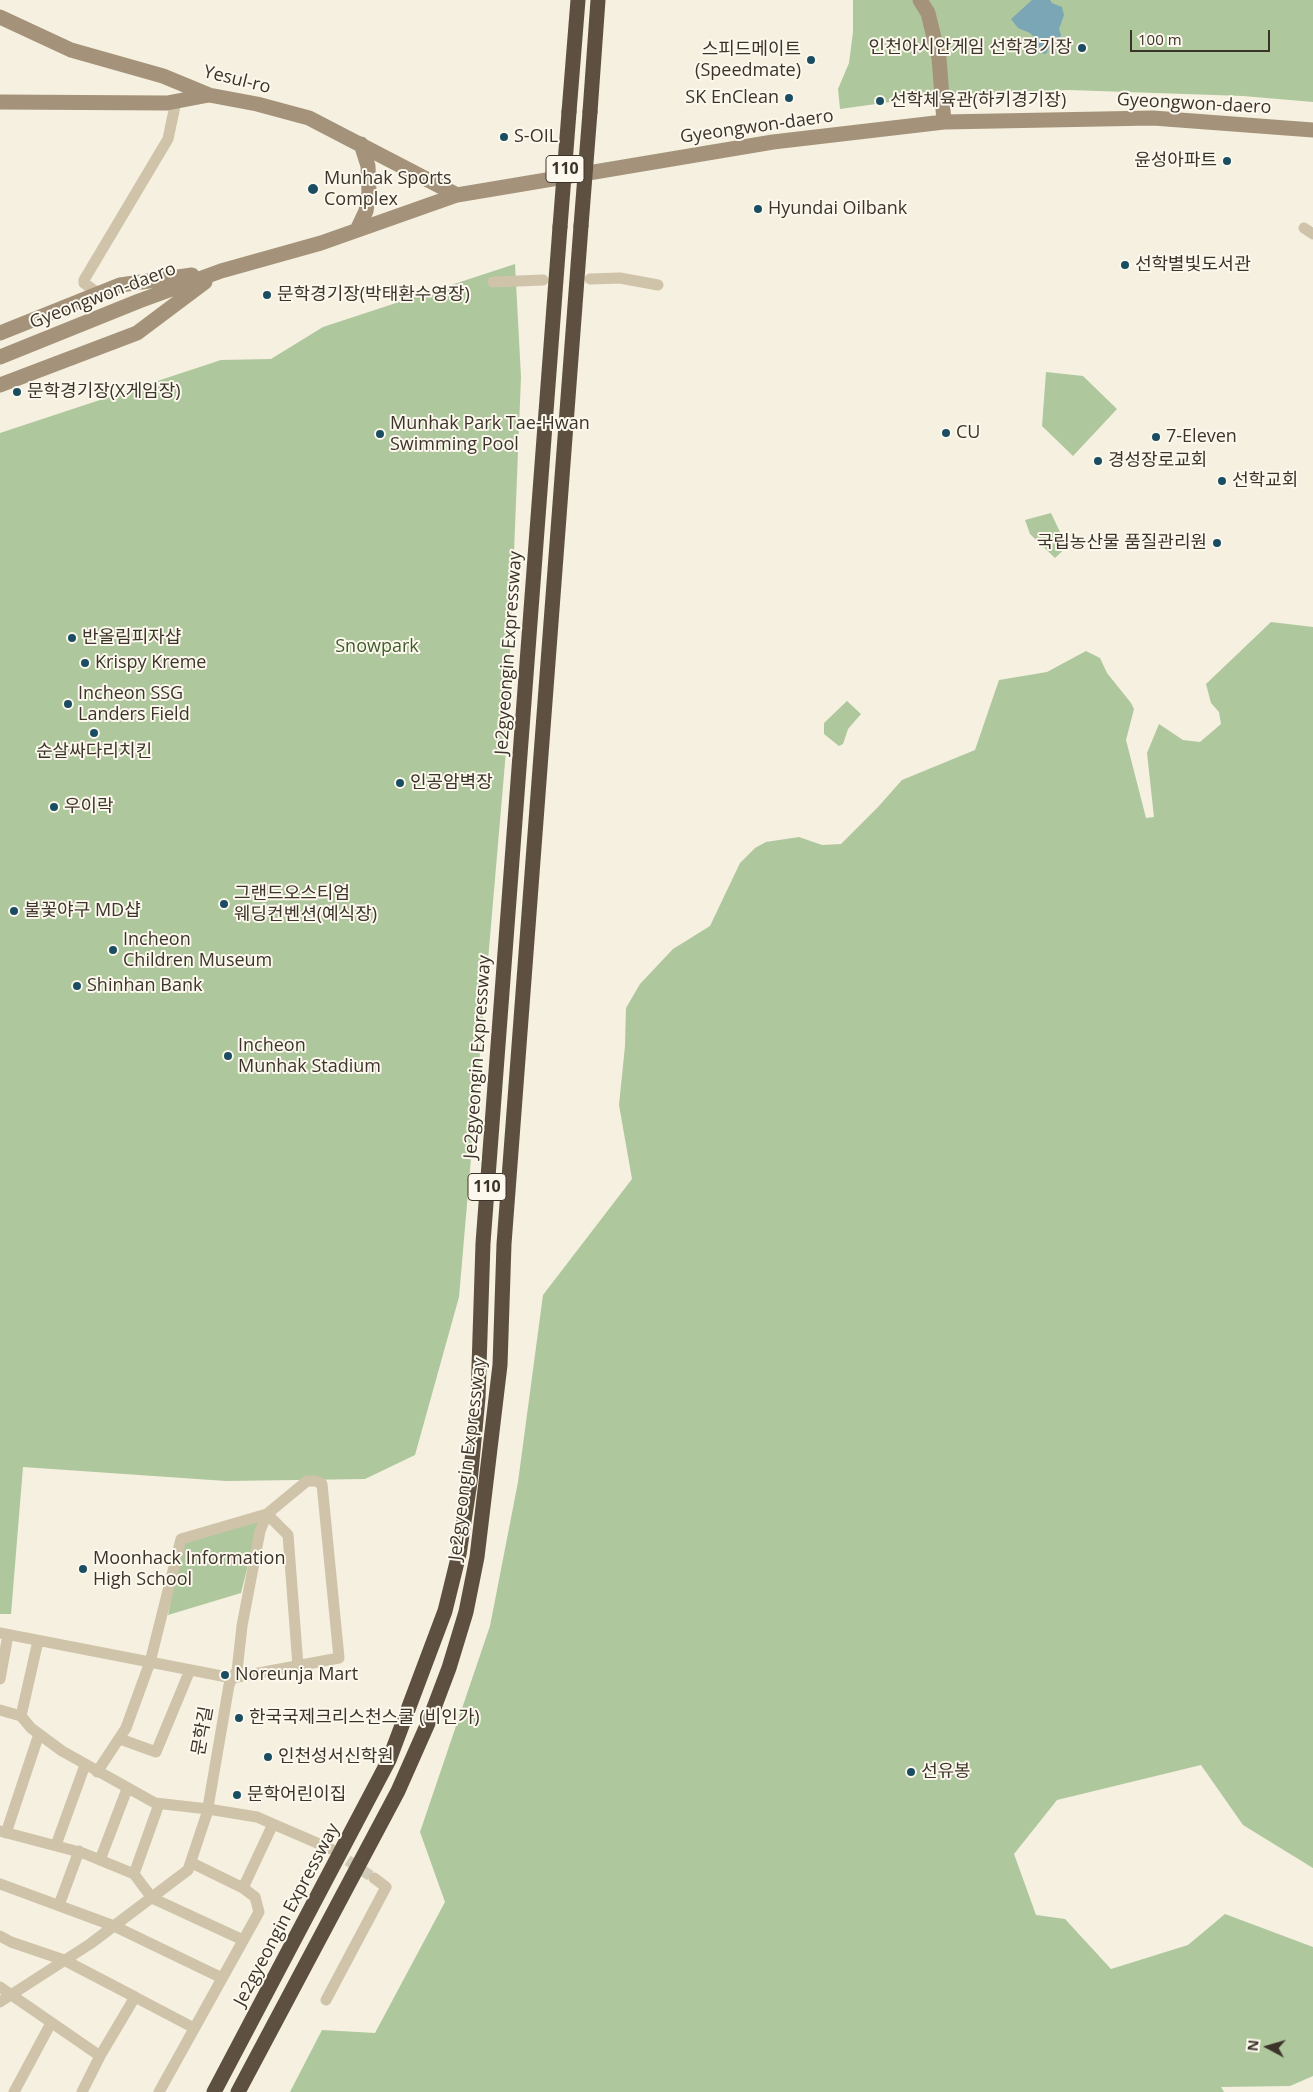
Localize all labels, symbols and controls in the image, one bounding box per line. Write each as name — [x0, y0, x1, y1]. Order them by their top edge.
scale bar — [1133, 20, 1273, 52]
text: 100 m — [1138, 29, 1182, 49]
place label: 인천아시안게임 선학경기장 — [869, 37, 1072, 59]
place label: 스피드메이트 (Speedmate) — [695, 39, 801, 82]
marker: 인천아시안게임 선학경기장 — [1076, 42, 1088, 54]
marker: 스피드메이트 (Speedmate) — [805, 54, 817, 66]
street label: Yesul-ro — [201, 61, 273, 99]
place label: SK EnClean — [685, 87, 779, 109]
street label: Gyeongwon-daero — [1116, 89, 1272, 119]
place label: 선학체육관(하키경기장) — [890, 90, 1066, 112]
marker: SK EnClean — [783, 92, 795, 104]
marker: 선학체육관(하키경기장) — [874, 95, 886, 107]
street label: Gyeongwon-daero — [679, 106, 835, 148]
place label: S-OIL — [514, 126, 558, 148]
marker: S-OIL — [498, 131, 510, 143]
place label: 윤성아파트 — [1134, 150, 1217, 172]
marker: 윤성아파트 — [1221, 155, 1233, 167]
road number: 110 — [546, 156, 584, 182]
place label: Munhak Sports Complex — [324, 168, 452, 210]
marker: Munhak Sports Complex — [306, 182, 320, 196]
place label: Hyundai Oilbank — [768, 198, 907, 220]
marker: Hyundai Oilbank — [752, 203, 764, 215]
place label: 선학별빛도서관 — [1135, 254, 1251, 276]
street label: Gyeongwon-daero — [27, 258, 179, 334]
marker: 선학별빛도서관 — [1119, 259, 1131, 271]
place label: 문학경기장(박태환수영장) — [277, 284, 470, 306]
marker: 문학경기장(박태환수영장) — [261, 289, 273, 301]
place label: 문학경기장(X게임장) — [27, 381, 180, 403]
marker: 문학경기장(X게임장) — [11, 386, 23, 398]
place label: Munhak Park Tae-Hwan Swimming Pool — [390, 413, 590, 456]
place label: CU — [956, 422, 980, 444]
place label: 7-Eleven — [1166, 426, 1237, 448]
marker: CU — [940, 427, 952, 439]
marker: Munhak Park Tae-Hwan Swimming Pool — [374, 428, 386, 440]
marker: 7-Eleven — [1150, 431, 1162, 443]
place label: 경성장로교회 — [1108, 450, 1207, 472]
marker: 경성장로교회 — [1092, 455, 1104, 467]
place label: 선학교회 — [1232, 470, 1298, 492]
marker: 선학교회 — [1216, 475, 1228, 487]
place label: 국립농산물 품질관리원 — [1037, 532, 1207, 554]
marker: 국립농산물 품질관리원 — [1211, 537, 1223, 549]
street label: Je2gyeongin Expressway — [491, 550, 527, 756]
place label: 반올림피자샵 — [82, 627, 181, 649]
marker: 반올림피자샵 — [66, 632, 78, 644]
park label: Snowpark — [335, 636, 419, 658]
place label: Krispy Kreme — [95, 652, 206, 674]
marker: Krispy Kreme — [79, 657, 91, 669]
place label: Incheon SSG Landers Field — [78, 683, 190, 726]
marker: Incheon SSG Landers Field — [62, 698, 74, 710]
marker: 순살싸다리치킨 — [88, 727, 100, 739]
place label: 순살싸다리치킨 — [36, 741, 152, 763]
place label: 인공암벽장 — [410, 772, 493, 794]
marker: 인공암벽장 — [394, 777, 406, 789]
place label: 우이락 — [64, 796, 114, 818]
marker: 우이락 — [48, 801, 60, 813]
place label: 그랜드오스티엄 웨딩컨벤션(예식장) — [234, 883, 377, 926]
marker: 그랜드오스티엄 웨딩컨벤션(예식장) — [218, 898, 230, 910]
place label: 불꽃야구 MD샵 — [24, 900, 141, 922]
marker: 불꽃야구 MD샵 — [8, 905, 20, 917]
place label: Incheon Children Museum — [123, 929, 272, 972]
marker: Incheon Children Museum — [107, 944, 119, 956]
street label: Je2gyeongin Expressway — [460, 954, 496, 1160]
place label: Shinhan Bank — [87, 975, 202, 997]
marker: Shinhan Bank — [71, 980, 83, 992]
place label: Incheon Munhak Stadium — [238, 1035, 381, 1078]
marker: Incheon Munhak Stadium — [222, 1050, 234, 1062]
road number: 110 — [468, 1174, 506, 1200]
street label: Je2gyeongin Expressway — [445, 1356, 491, 1562]
place label: Moonhack Information High School — [93, 1548, 285, 1590]
marker: Moonhack Information High School — [77, 1563, 89, 1575]
place label: Noreunja Mart — [235, 1664, 358, 1686]
marker: Noreunja Mart — [219, 1669, 231, 1681]
street label: 문학길 — [188, 1705, 218, 1757]
place label: 한국국제크리스천스쿨 (비인가) — [249, 1707, 480, 1729]
marker: 한국국제크리스천스쿨 (비인가) — [233, 1712, 245, 1724]
place label: 인천성서신학원 — [278, 1746, 394, 1768]
marker: 인천성서신학원 — [262, 1751, 274, 1763]
place label: 선유봉 — [921, 1761, 971, 1783]
marker: 선유봉 — [905, 1766, 917, 1778]
place label: 문학어린이집 — [247, 1784, 346, 1806]
marker: 문학어린이집 — [231, 1789, 243, 1801]
street label: Je2gyeongin Expressway — [230, 1820, 344, 2010]
north arrow — [1243, 2022, 1293, 2072]
text: N — [1243, 2039, 1263, 2052]

